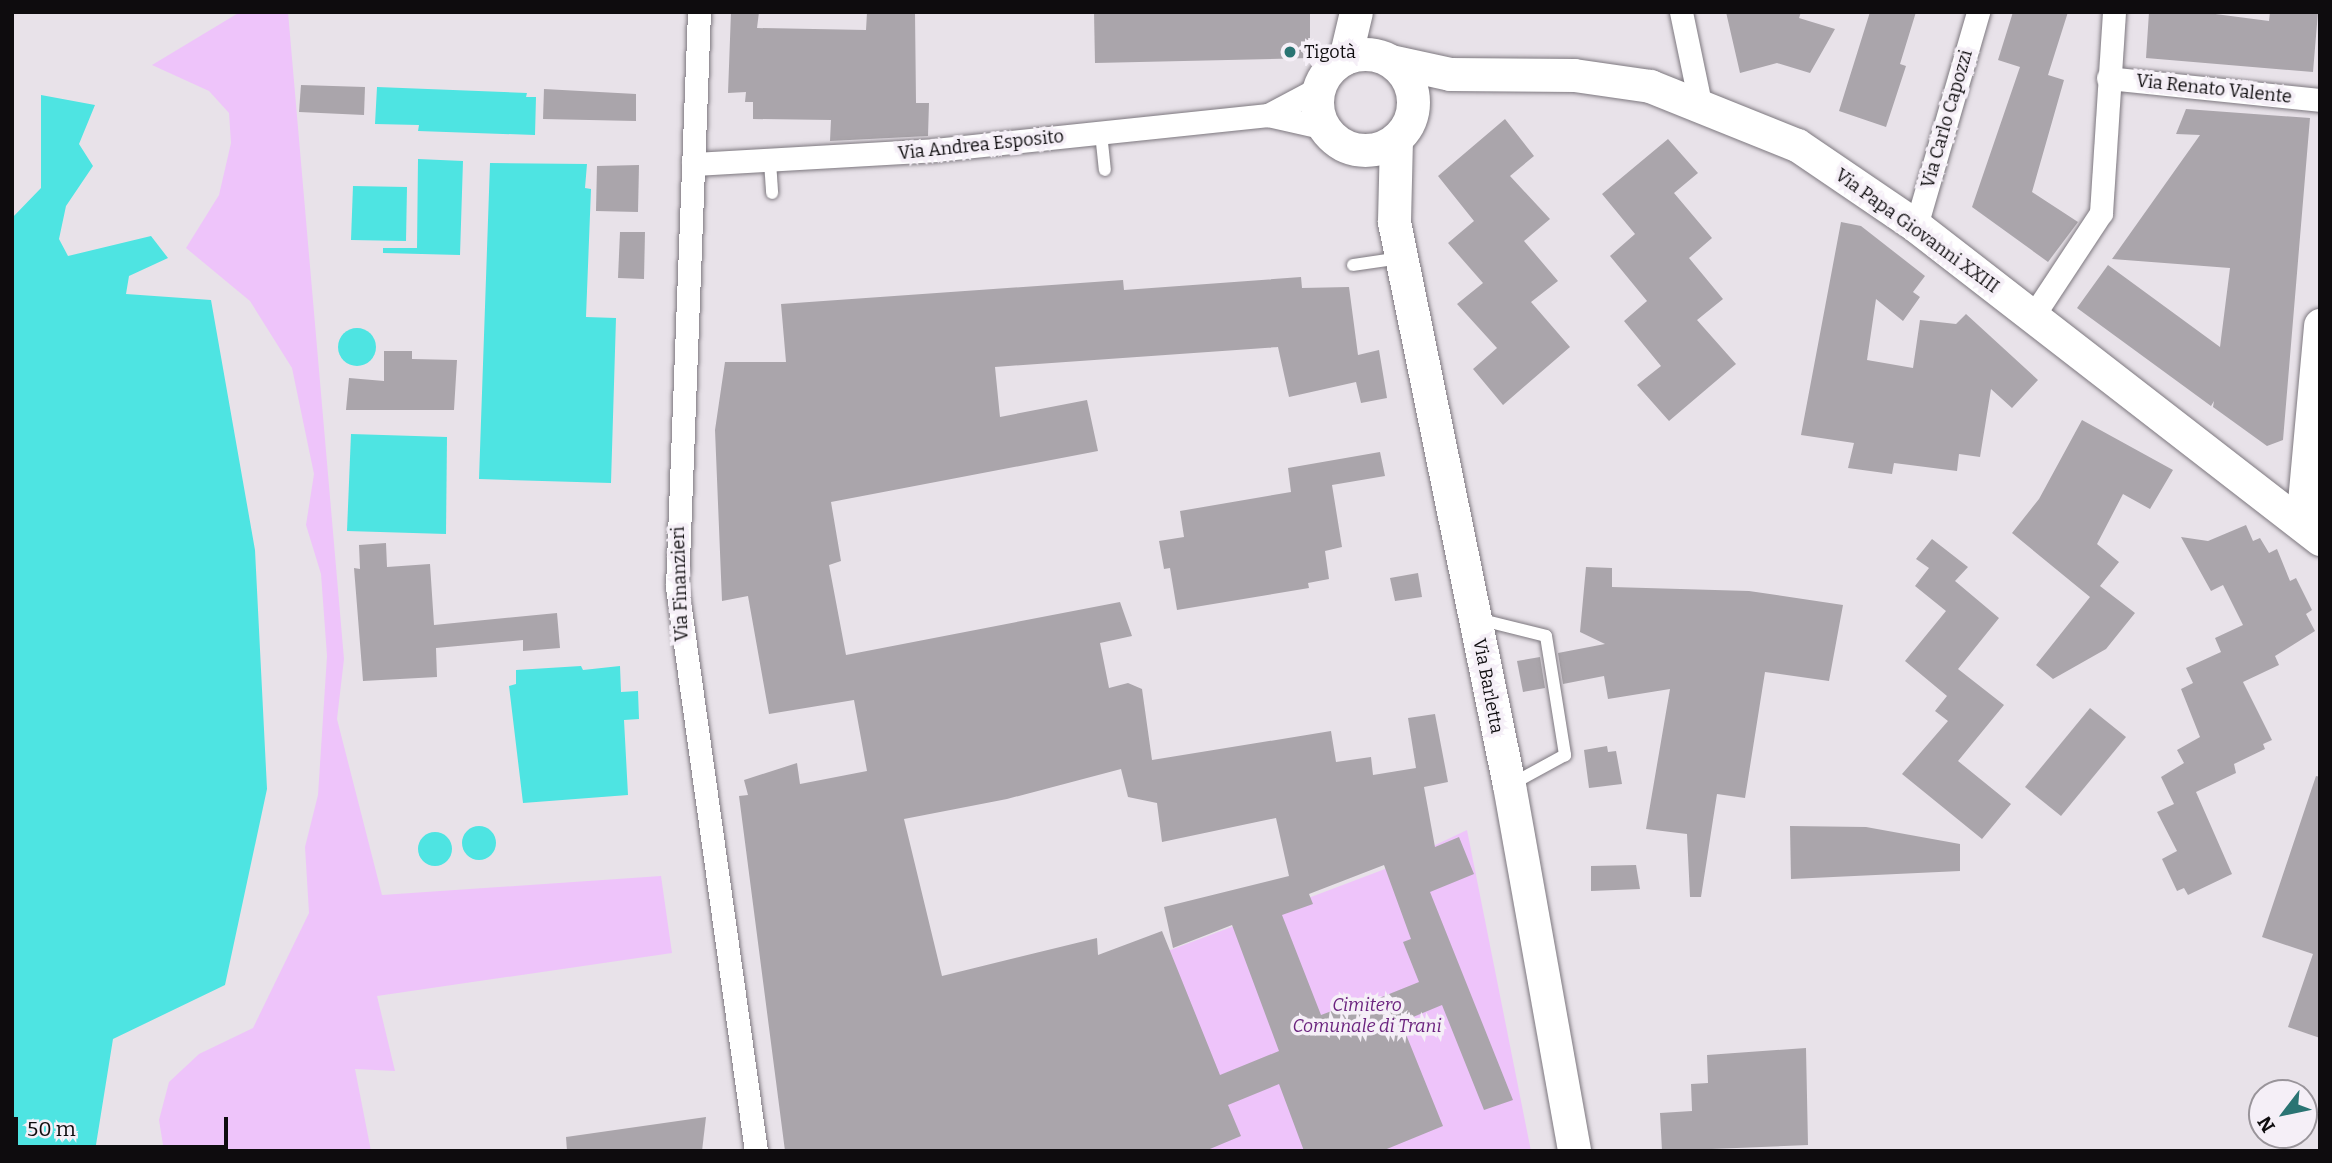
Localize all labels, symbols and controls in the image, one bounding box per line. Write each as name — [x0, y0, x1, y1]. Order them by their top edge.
place label: Tigotà — [1304, 41, 1356, 63]
marker: Tigotà — [1282, 44, 1298, 60]
street label: Via Carlo Capozzi — [1917, 47, 1977, 191]
street label: Via Renato Valente — [2135, 70, 2293, 108]
street label: Via Andrea Esposito — [897, 126, 1065, 164]
street label: Via Papa Giovanni XXIII — [1831, 164, 2003, 298]
street label: Via Finanzieri — [667, 526, 693, 642]
street label: Via Barletta — [1468, 637, 1508, 735]
park label: Cimitero Comunale di Trani — [1292, 995, 1442, 1038]
north arrow — [2248, 1079, 2318, 1149]
scale bar — [18, 1104, 231, 1148]
text: N — [2253, 1112, 2280, 1137]
text: 50 m — [27, 1116, 76, 1142]

